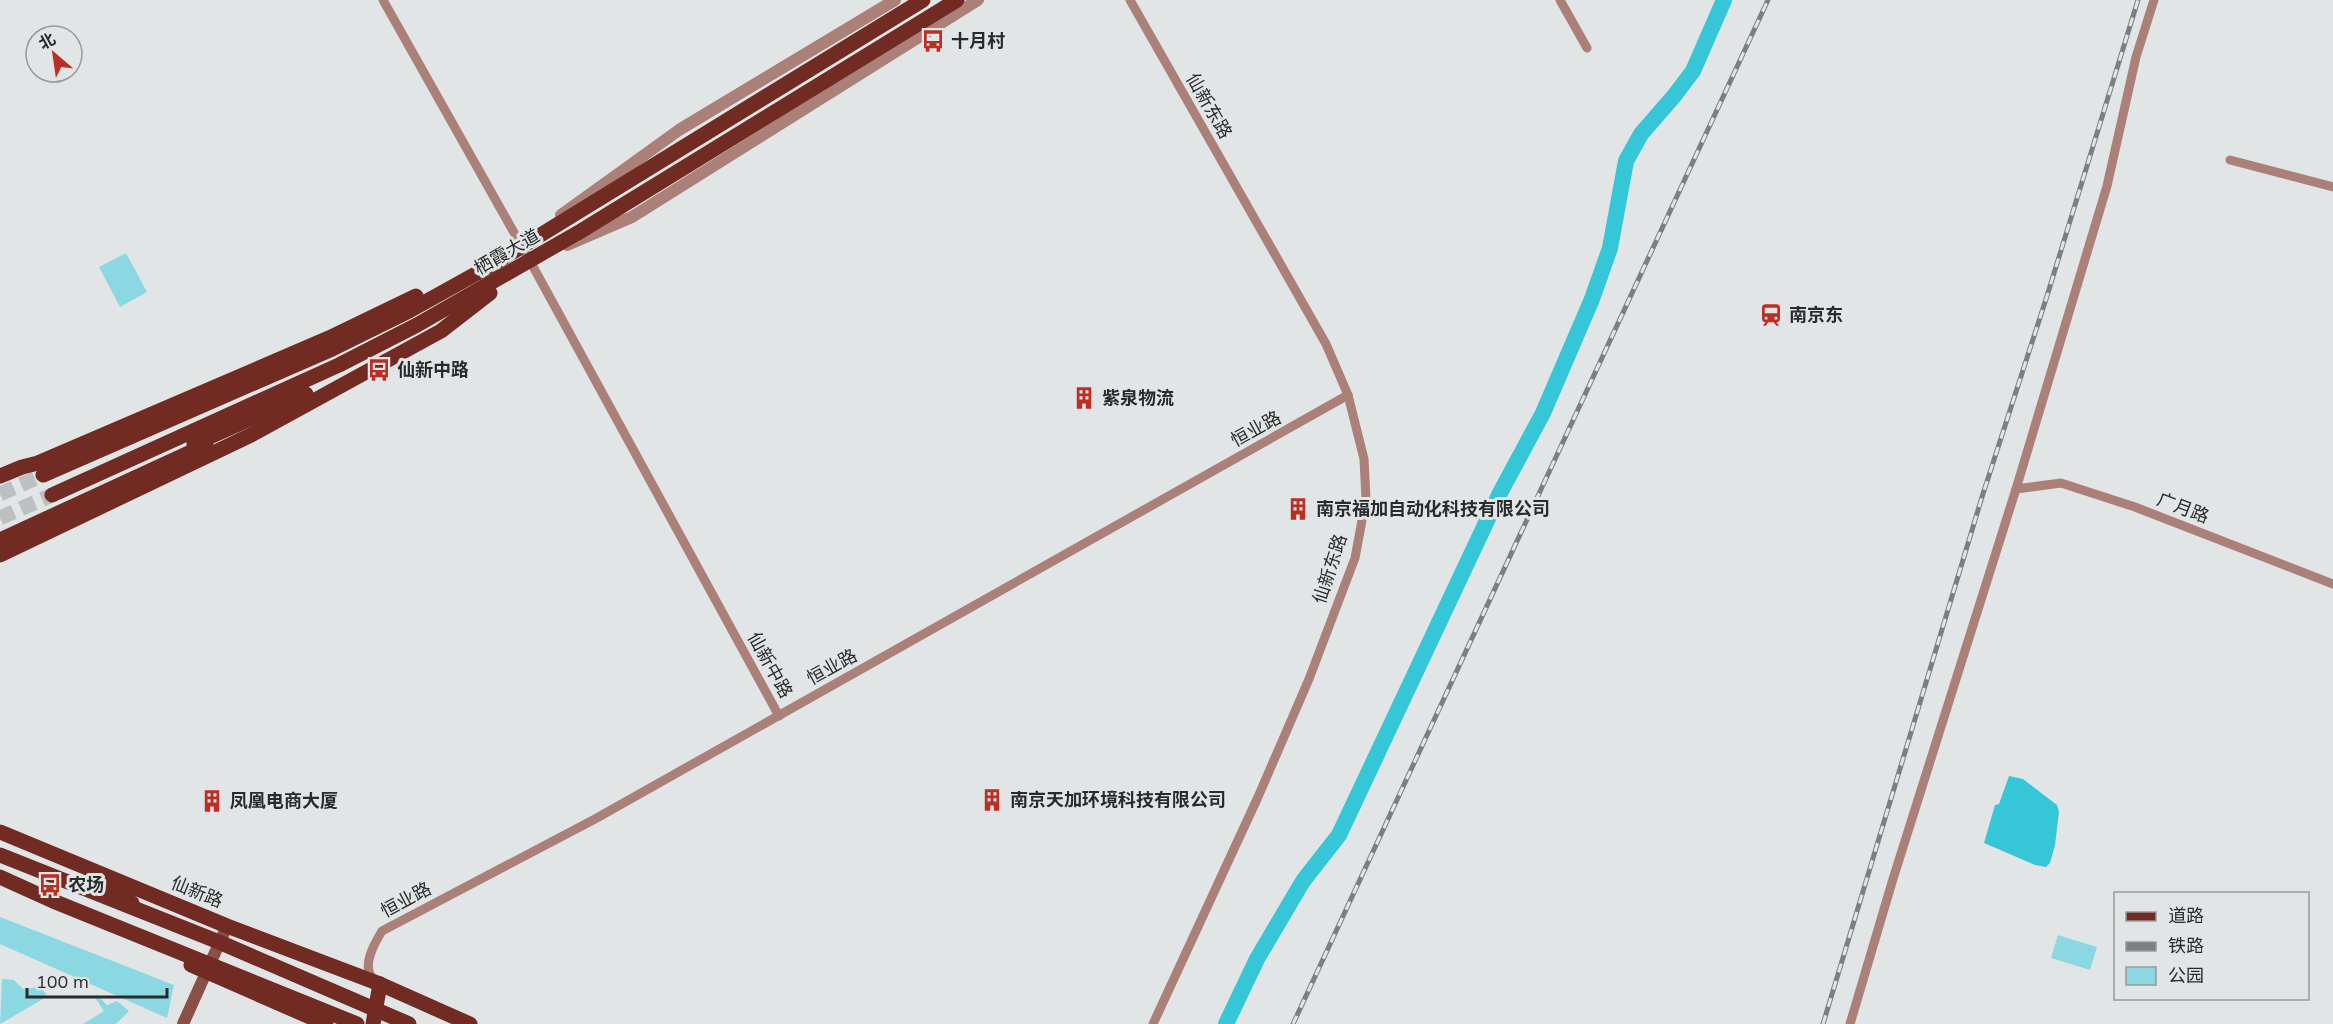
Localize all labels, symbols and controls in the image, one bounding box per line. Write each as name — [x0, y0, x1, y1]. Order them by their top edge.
north arrow — [24, 24, 84, 84]
text: 北 — [35, 28, 59, 54]
bus stop icon: 十月村 — [920, 28, 946, 54]
place label: 十月村 — [951, 29, 1005, 52]
street label: 仙新东路 — [1181, 69, 1237, 143]
street label: 栖霞大道 — [470, 224, 544, 280]
station icon: 南京东 — [1758, 302, 1784, 328]
place label: 南京东 — [1789, 303, 1843, 326]
bus stop icon: 仙新中路 — [366, 357, 392, 383]
place label: 仙新中路 — [397, 358, 469, 381]
building icon: 紫泉物流 — [1071, 385, 1097, 411]
place label: 紫泉物流 — [1102, 386, 1174, 409]
street label: 恒业路 — [1227, 405, 1285, 452]
street label: 广月路 — [2154, 487, 2213, 528]
building icon: 南京福加自动化科技有限公司 — [1285, 496, 1311, 522]
place label: 南京福加自动化科技有限公司 — [1316, 497, 1550, 520]
street label: 仙新东路 — [1307, 531, 1352, 607]
street label: 仙新中路 — [743, 628, 798, 702]
street label: 恒业路 — [803, 643, 861, 690]
building icon: 南京天加环境科技有限公司 — [979, 787, 1005, 813]
building icon: 凤凰电商大厦 — [199, 788, 225, 814]
place label: 南京天加环境科技有限公司 — [1010, 788, 1226, 811]
place label: 凤凰电商大厦 — [230, 789, 338, 812]
street label: 仙新路 — [168, 871, 227, 912]
bus stop icon: 农场 — [37, 872, 63, 898]
place label: 农场 — [68, 873, 104, 896]
street label: 恒业路 — [377, 877, 435, 922]
legend — [2114, 892, 2309, 1000]
text: 道路 — [2168, 904, 2204, 927]
text: 铁路 — [2168, 934, 2204, 957]
scale bar — [27, 961, 166, 999]
text: 公园 — [2168, 964, 2204, 987]
text: 100 m — [36, 970, 89, 993]

